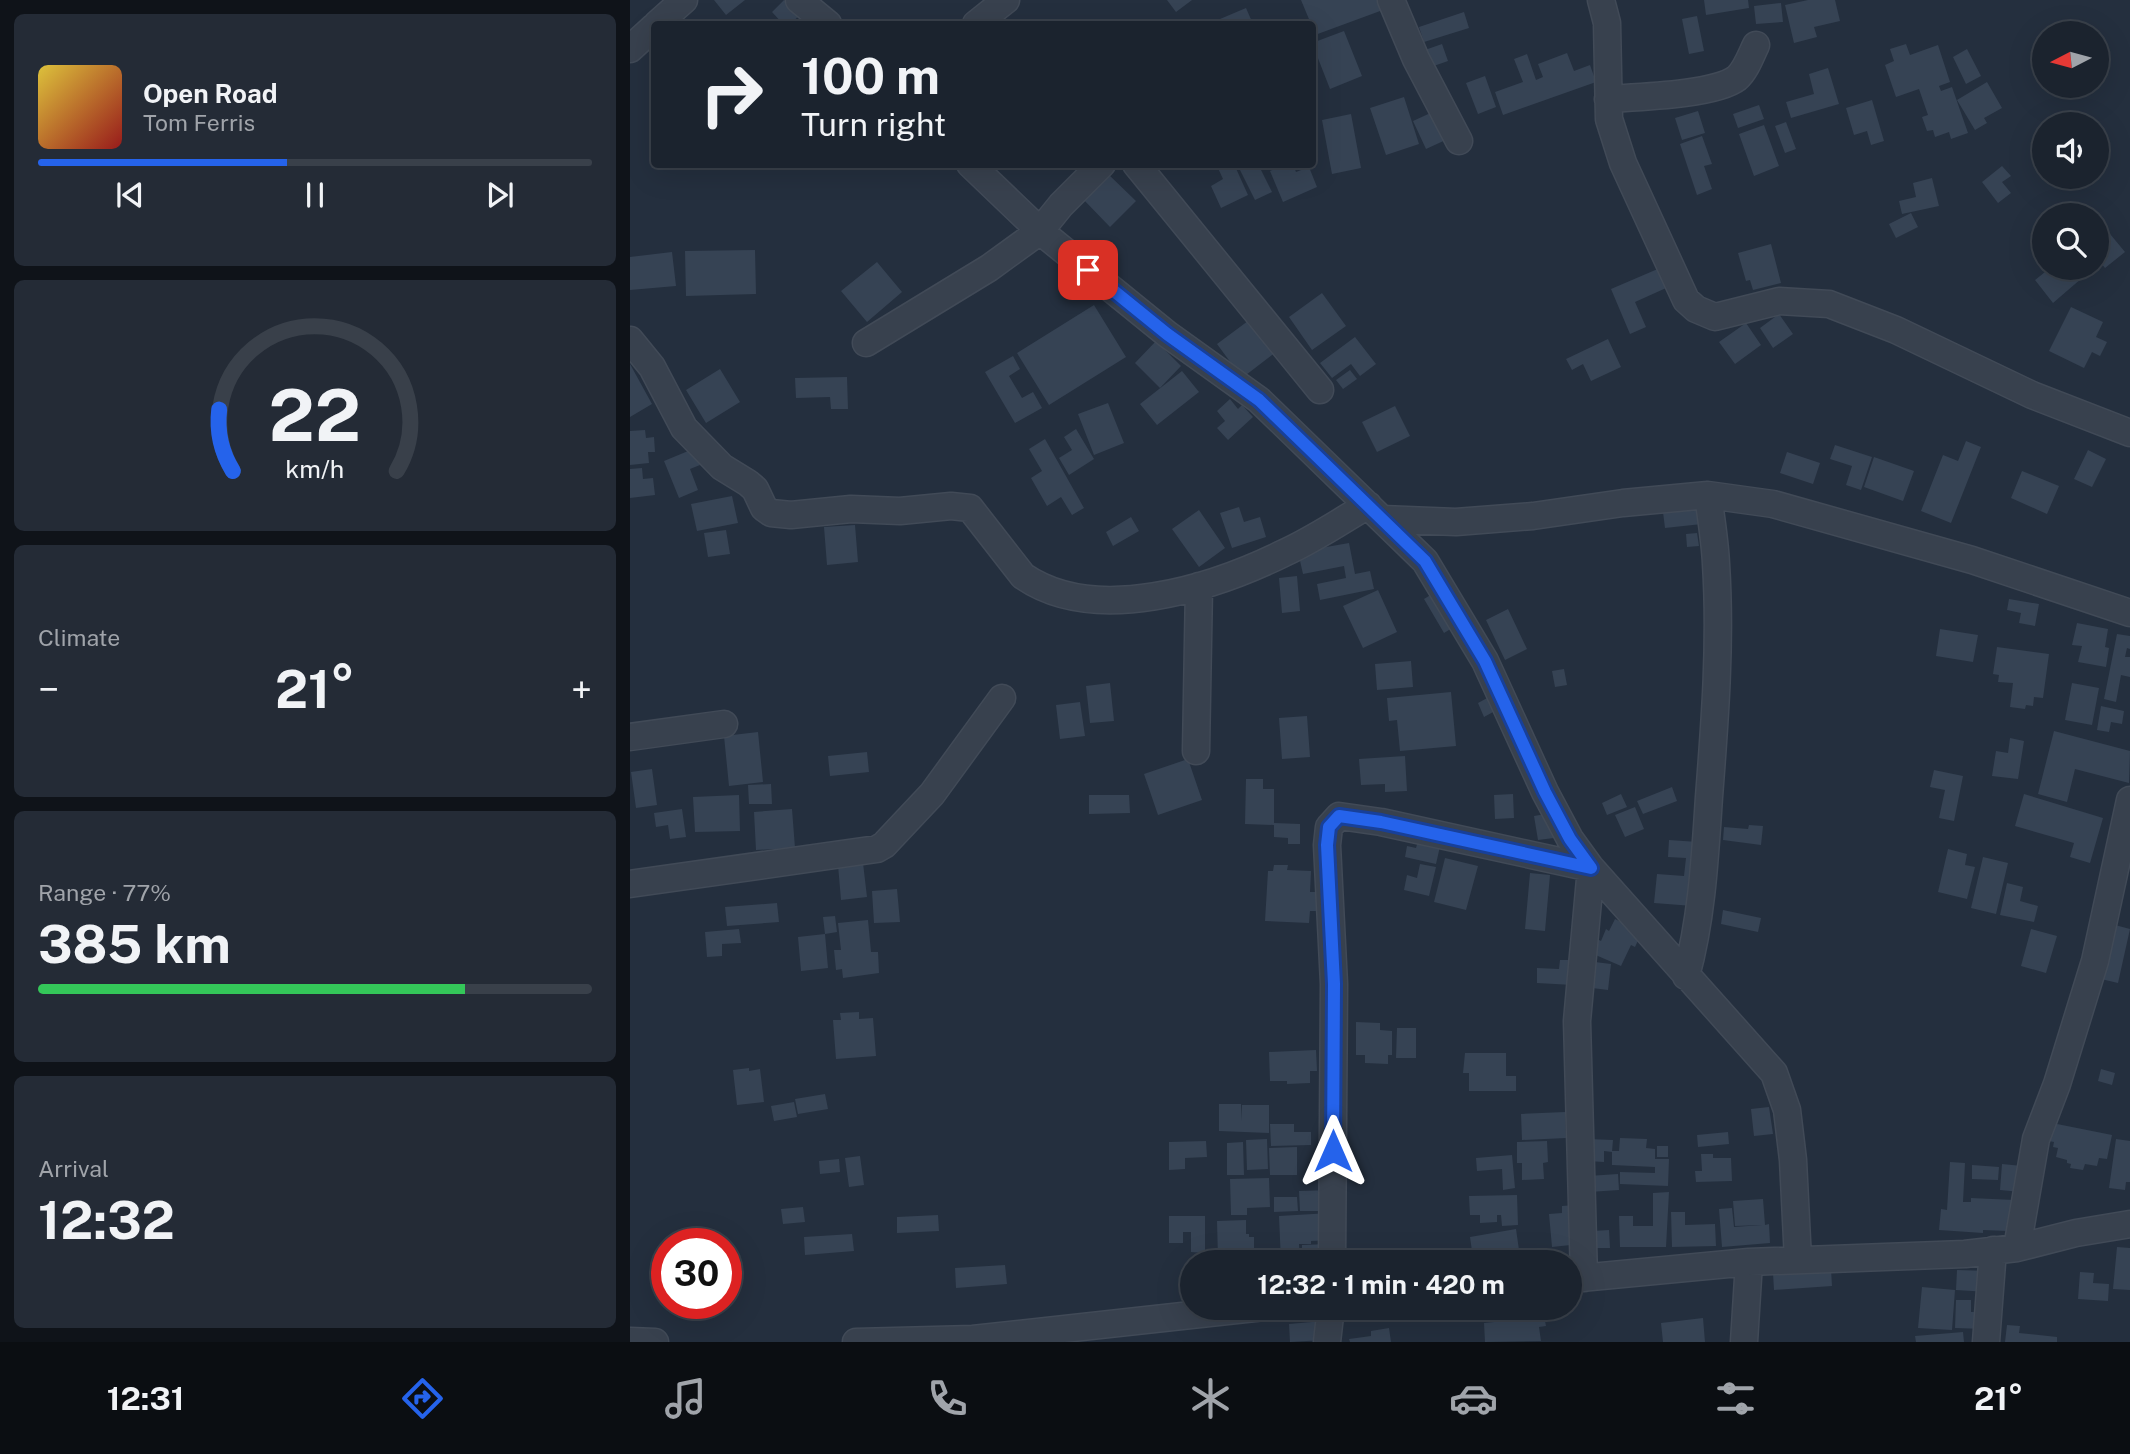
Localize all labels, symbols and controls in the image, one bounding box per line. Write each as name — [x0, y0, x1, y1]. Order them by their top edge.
north arrow — [2032, 21, 2109, 98]
map controls — [2032, 21, 2109, 280]
text: 100 m — [801, 47, 940, 105]
icon: right — [686, 49, 777, 140]
text: Open Road — [143, 78, 278, 109]
text: Turn right — [801, 106, 946, 143]
text: Tom Ferris — [143, 109, 255, 136]
button: sound — [2032, 112, 2109, 189]
icon: previous — [111, 176, 149, 214]
icon: pause — [296, 176, 334, 214]
icon: next — [481, 176, 519, 214]
button: search — [2032, 203, 2109, 280]
pin — [1058, 240, 1118, 300]
icon: arrive — [1069, 251, 1107, 289]
text: 22 — [269, 373, 361, 458]
text: km/h — [286, 454, 344, 484]
text: Climate — [38, 624, 120, 651]
text: 21° — [275, 659, 355, 720]
text: − — [38, 667, 59, 712]
text: + — [571, 667, 592, 712]
text: Range · 77% — [38, 879, 171, 906]
text: 385 km — [38, 914, 231, 975]
position arrow — [1296, 1114, 1370, 1188]
text: Arrival — [38, 1155, 109, 1182]
text: 12:32 — [38, 1190, 175, 1251]
speed limit sign: 30 — [651, 1228, 742, 1319]
text: 12:32 · 1 min · 420 m — [1257, 1269, 1505, 1300]
icon: directions — [398, 1374, 447, 1423]
icon: music — [661, 1374, 710, 1423]
icon: phone — [923, 1374, 972, 1423]
icon: climate — [1186, 1374, 1235, 1423]
icon: car — [1449, 1374, 1498, 1423]
icon: filters — [1711, 1374, 1760, 1423]
text: 12:31 — [107, 1380, 184, 1417]
text: 21° — [1974, 1380, 2023, 1417]

